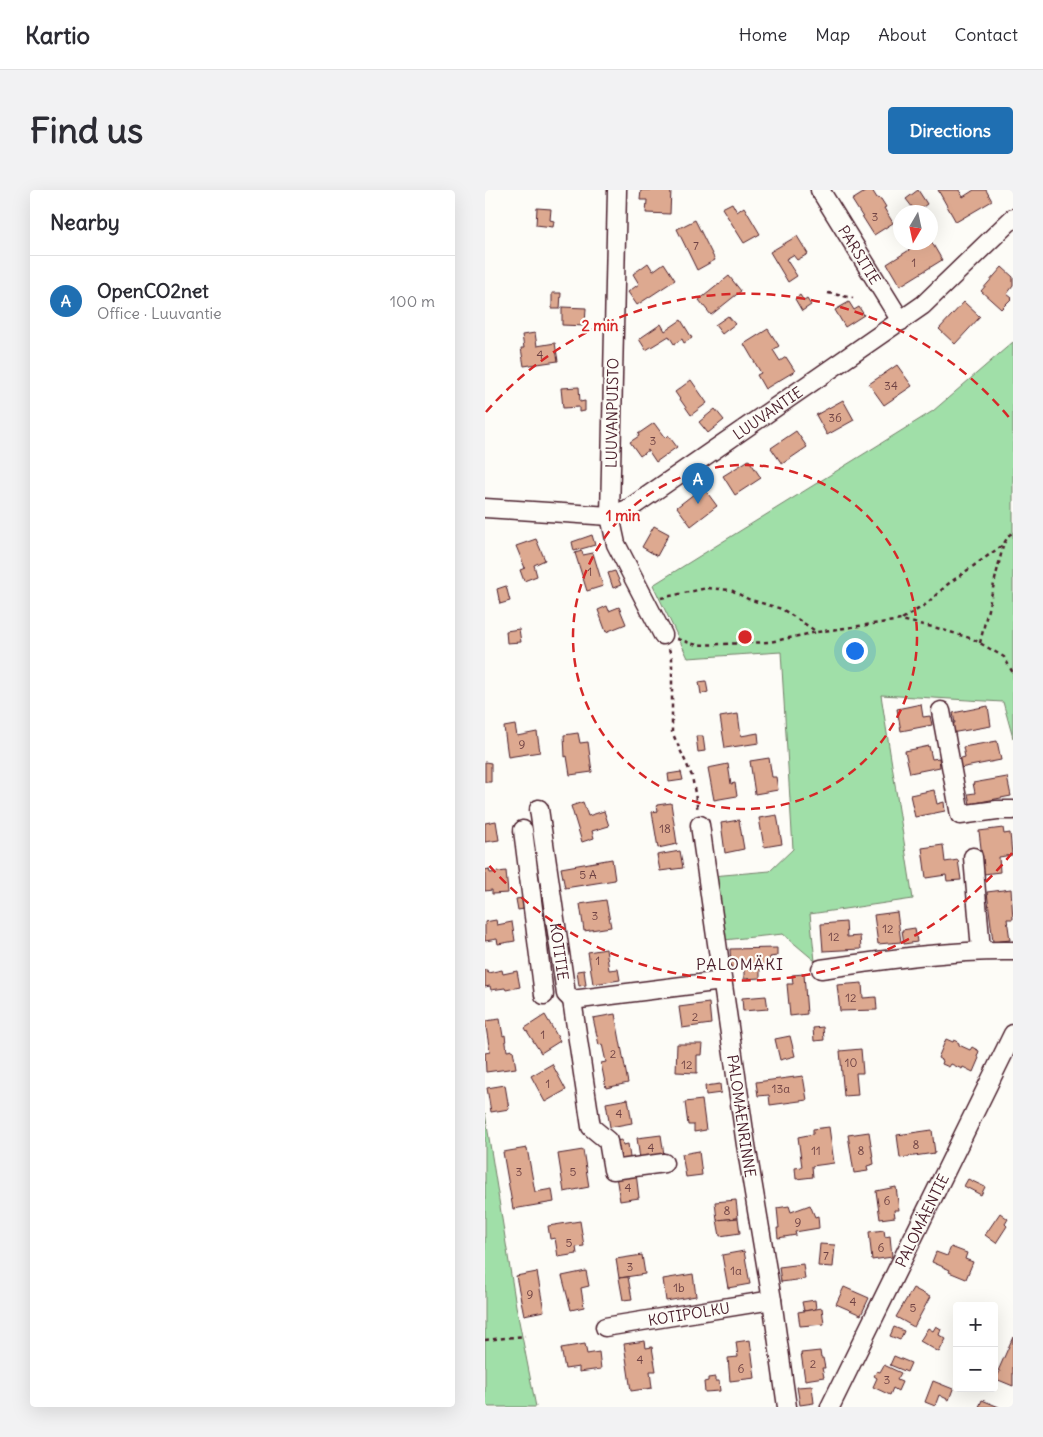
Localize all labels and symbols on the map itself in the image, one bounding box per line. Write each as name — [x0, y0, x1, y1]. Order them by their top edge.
north arrow — [893, 205, 938, 250]
house number: 3 — [872, 209, 879, 224]
street label: PARSITIE — [835, 222, 885, 288]
house number: 7 — [693, 238, 699, 253]
house number: 1 — [912, 255, 916, 270]
text: 2 min — [582, 316, 619, 335]
house number: 4 — [537, 347, 544, 362]
street label: LUUVANPUISTO — [602, 358, 622, 468]
house number: 34 — [884, 378, 898, 393]
street label: LUUVANTIE — [729, 382, 806, 444]
house number: 36 — [828, 410, 842, 425]
house number: 3 — [650, 433, 657, 448]
pin: A — [682, 463, 714, 504]
text: 1 min — [606, 506, 641, 525]
house number: 1 — [588, 564, 592, 579]
centre of rings — [736, 628, 754, 646]
your location — [842, 638, 868, 664]
house number: 9 — [519, 737, 526, 752]
house number: 18 — [659, 821, 671, 836]
house number: 5 A — [579, 867, 597, 882]
house number: 3 — [592, 908, 599, 923]
house number: 12 — [882, 921, 894, 936]
street label: KOTITIE — [546, 922, 573, 982]
house number: 12 — [828, 929, 840, 944]
house number: 1 — [596, 953, 600, 968]
district label: PALOMÄKI — [696, 954, 784, 974]
house number: 12 — [845, 990, 857, 1005]
house number: 2 — [692, 1009, 699, 1024]
house number: 1 — [541, 1027, 545, 1042]
house number: 2 — [610, 1046, 617, 1061]
street label: PALOMÄENRINNE — [724, 1053, 761, 1179]
house number: 10 — [845, 1055, 857, 1070]
house number: 12 — [681, 1057, 693, 1072]
house number: 1 — [546, 1076, 550, 1091]
house number: 13a — [772, 1081, 790, 1096]
house number: 4 — [616, 1106, 623, 1121]
house number: 8 — [913, 1137, 920, 1152]
house number: 4 — [648, 1140, 655, 1155]
house number: 11 — [811, 1143, 821, 1158]
house number: 8 — [858, 1143, 865, 1158]
house number: 3 — [516, 1164, 523, 1179]
house number: 5 — [570, 1164, 577, 1179]
street label: PALOMÄENTIE — [891, 1170, 953, 1270]
house number: 4 — [625, 1180, 632, 1195]
house number: 6 — [884, 1193, 891, 1208]
house number: 8 — [724, 1203, 731, 1218]
house number: 9 — [795, 1215, 802, 1230]
house number: 5 — [566, 1235, 573, 1250]
house number: 6 — [878, 1240, 885, 1255]
house number: 7 — [823, 1248, 829, 1263]
house number: 3 — [627, 1259, 634, 1274]
house number: 1a — [730, 1263, 742, 1278]
house number: 1b — [673, 1280, 685, 1295]
house number: 9 — [527, 1287, 534, 1302]
house number: 4 — [850, 1294, 857, 1309]
street label: KOTIPOLKU — [647, 1297, 731, 1329]
house number: 5 — [910, 1300, 917, 1315]
house number: 4 — [637, 1352, 644, 1367]
house number: 2 — [810, 1356, 817, 1371]
house number: 6 — [738, 1361, 745, 1376]
house number: 3 — [884, 1372, 891, 1387]

